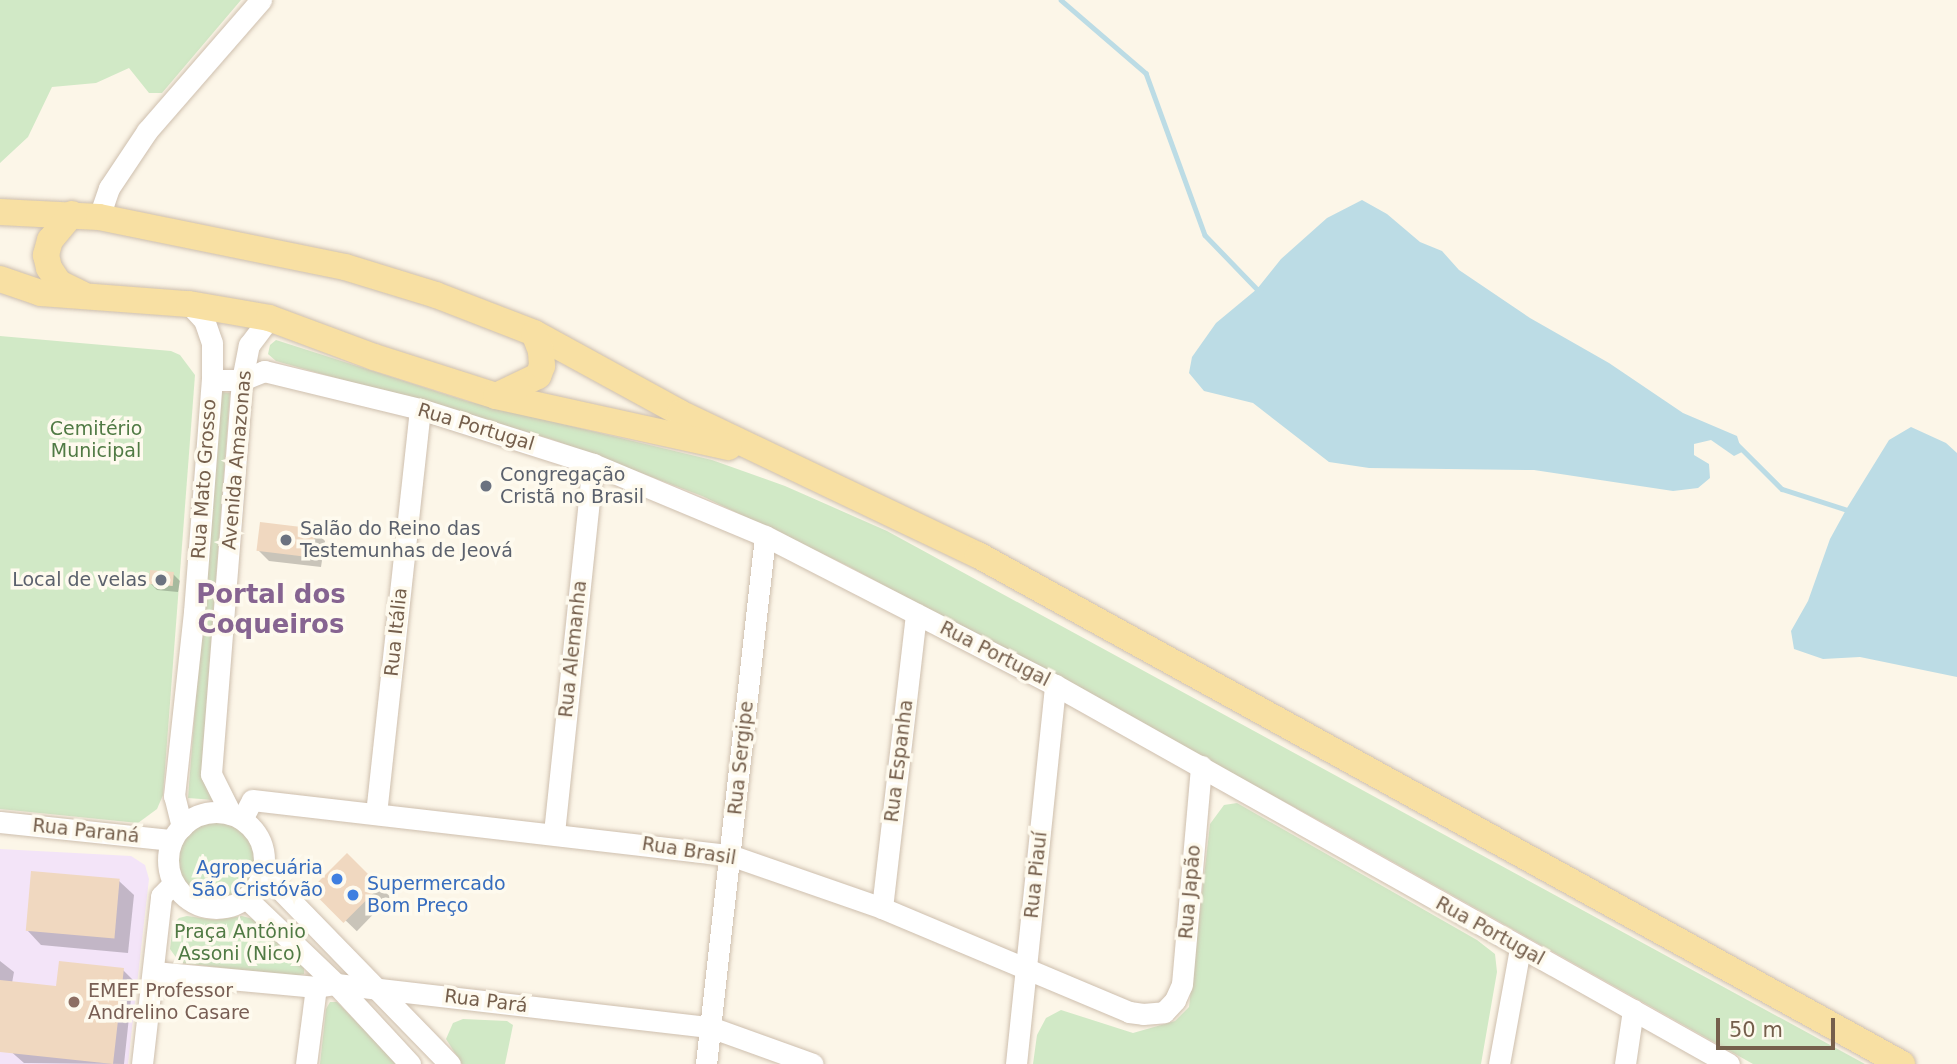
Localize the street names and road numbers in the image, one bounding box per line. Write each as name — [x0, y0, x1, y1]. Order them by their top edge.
street label: Avenida Amazonas — [218, 369, 256, 551]
street label: Rua Mato Grosso — [187, 398, 221, 560]
street label: Rua Portugal — [415, 398, 537, 456]
street label: Rua Alemanha — [554, 579, 592, 719]
street label: Rua Itália — [380, 587, 412, 677]
street label: Rua Portugal — [936, 616, 1054, 692]
street label: Rua Espanha — [880, 698, 918, 824]
street label: Rua Sergipe — [724, 700, 758, 816]
street label: Rua Paraná — [31, 814, 141, 848]
street label: Rua Piauí — [1020, 830, 1052, 920]
street label: Rua Brasil — [640, 832, 738, 870]
street label: Rua Japão — [1175, 844, 1205, 940]
street label: Rua Portugal — [1432, 892, 1548, 970]
street label: Rua Pará — [443, 985, 529, 1017]

